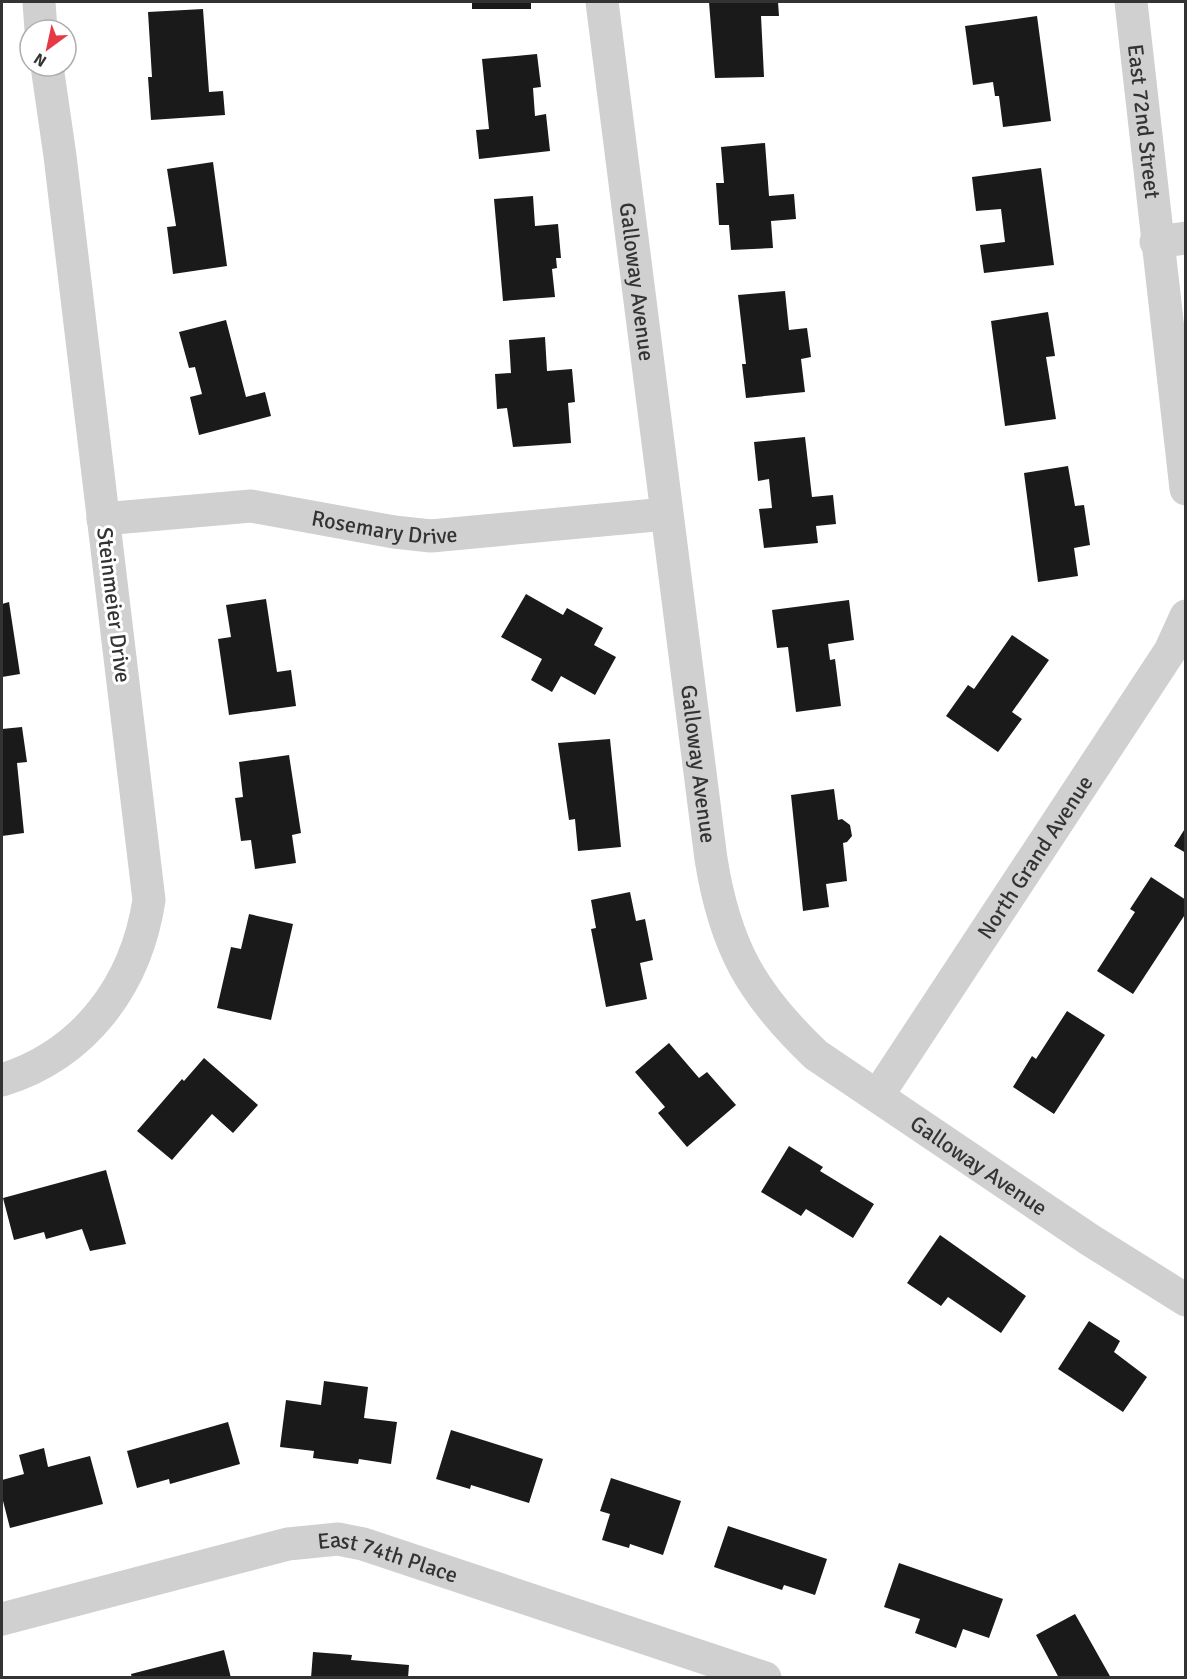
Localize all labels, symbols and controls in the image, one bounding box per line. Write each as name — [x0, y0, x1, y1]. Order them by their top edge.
north arrow — [18, 18, 78, 78]
street label: East 72nd Street — [1122, 43, 1167, 200]
text: N — [30, 48, 50, 71]
street label: Galloway Avenue — [614, 201, 661, 363]
street label: Rosemary Drive — [310, 504, 458, 549]
street label: Steinmeier Drive — [91, 526, 137, 684]
street label: Galloway Avenue — [675, 683, 722, 845]
street label: North Grand Avenue — [971, 770, 1098, 944]
street label: Galloway Avenue — [905, 1109, 1053, 1221]
street label: East 74th Place — [316, 1525, 461, 1588]

